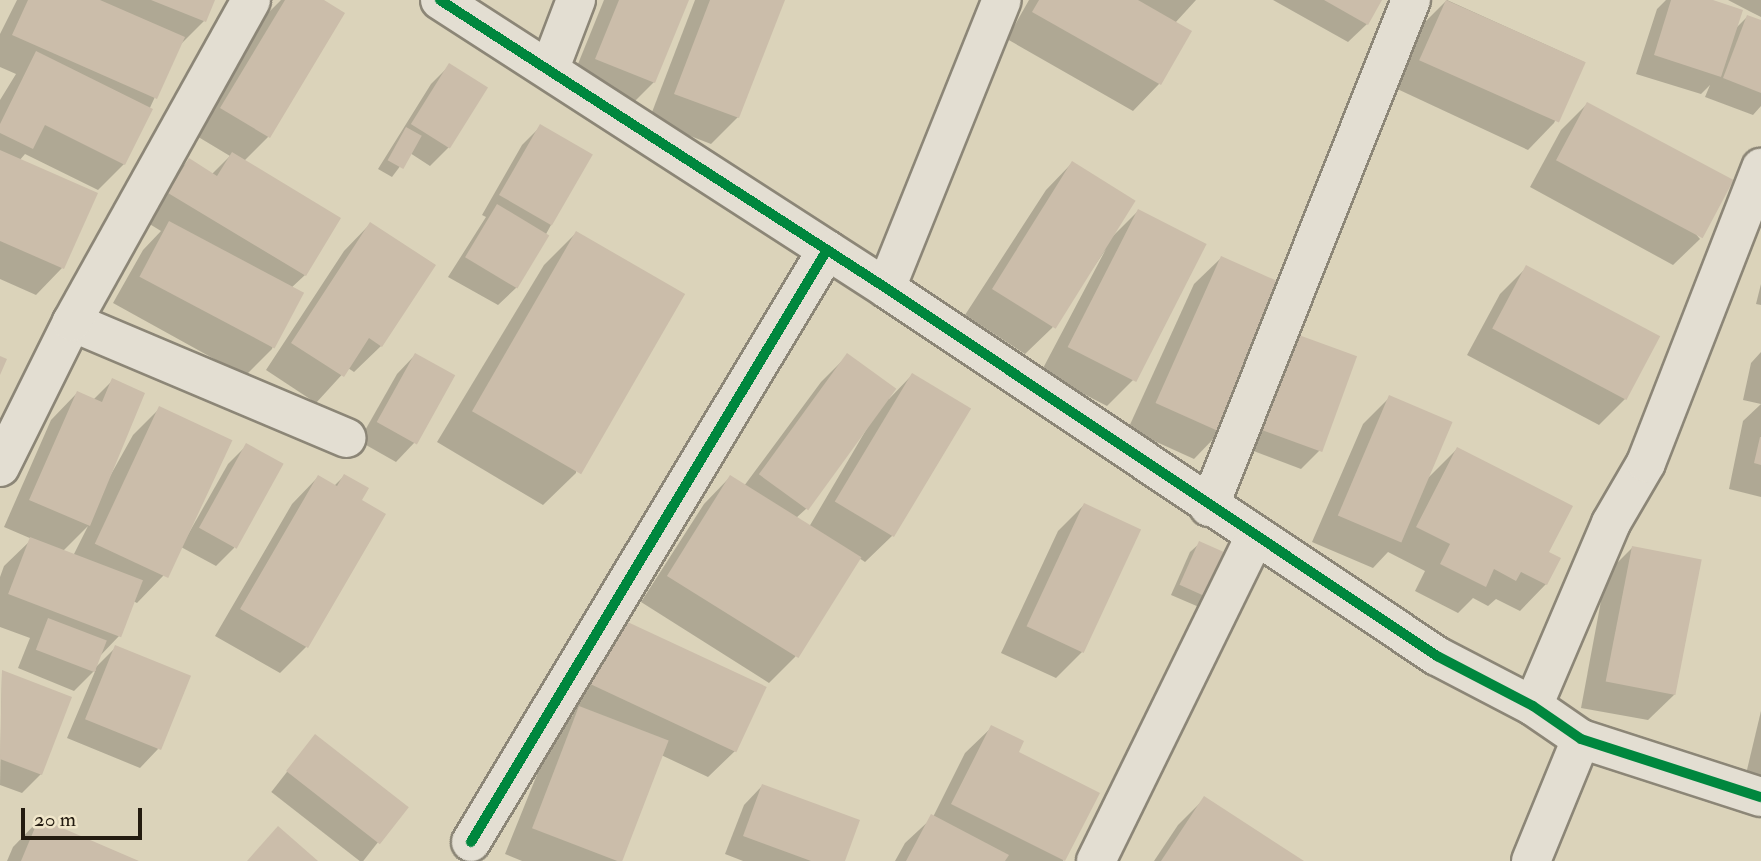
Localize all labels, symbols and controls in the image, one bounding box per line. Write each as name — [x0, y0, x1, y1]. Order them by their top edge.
scale bar — [24, 794, 145, 838]
text: 20 m — [34, 806, 76, 833]

